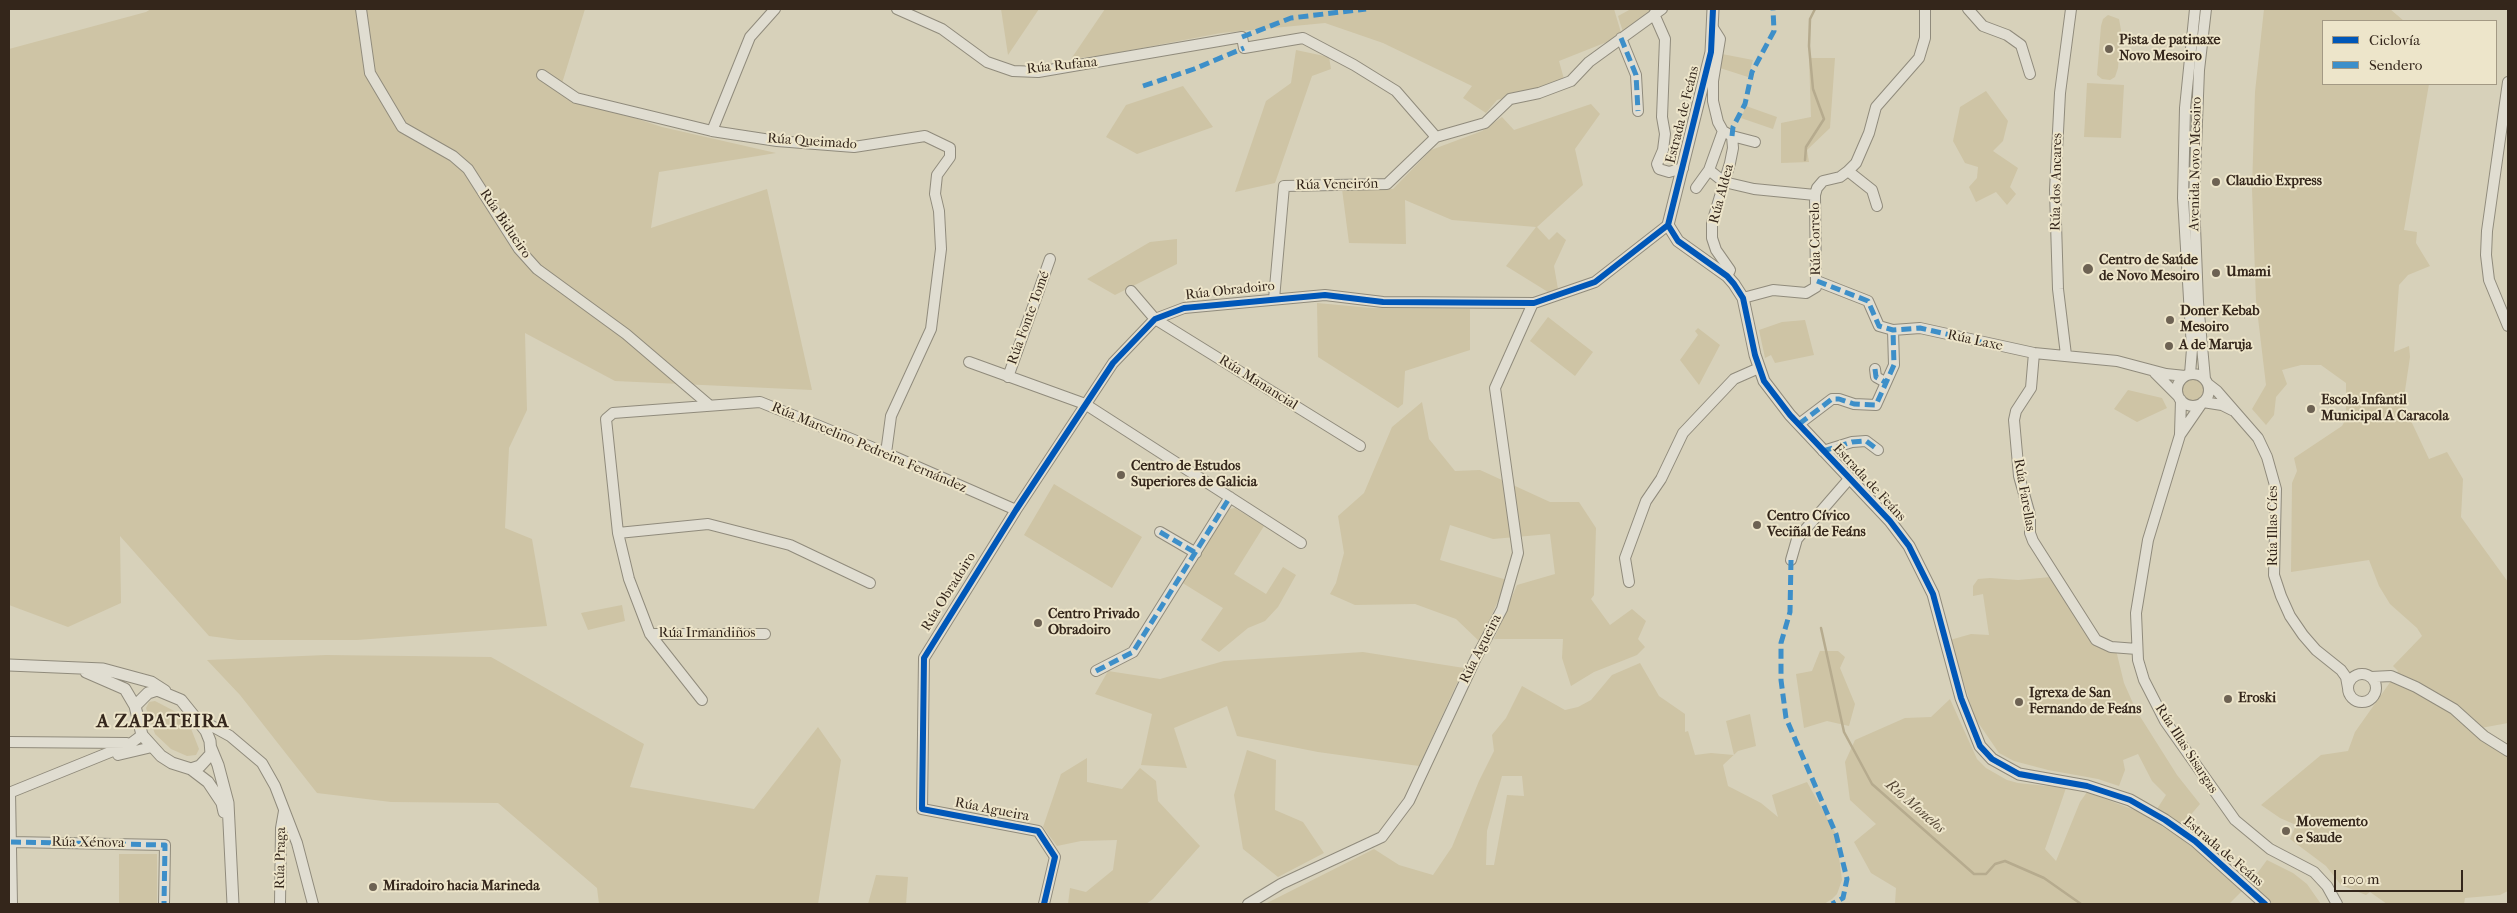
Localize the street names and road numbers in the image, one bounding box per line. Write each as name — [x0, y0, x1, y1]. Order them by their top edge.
street label: Rúa Rufana — [1026, 54, 1098, 78]
street label: Estrada de Feáns — [1663, 64, 1703, 166]
street label: Avenida Novo Mesoiro — [2186, 97, 2206, 231]
street label: Rúa Queimado — [767, 130, 857, 154]
street label: Rúa dos Ancares — [2048, 133, 2066, 231]
street label: Rúa Aldea — [1706, 162, 1738, 226]
street label: Rúa Veneirón — [1296, 176, 1378, 194]
street label: Rúa Bidueiro — [476, 186, 534, 262]
street label: Rúa Correlo — [1807, 202, 1825, 276]
street label: Rúa Fonte Tomé — [1004, 269, 1054, 367]
street label: Rúa Obradoiro — [1184, 278, 1276, 304]
street label: Rúa Laxe — [1946, 327, 2004, 355]
street label: Rúa Manancial — [1215, 352, 1301, 414]
street label: Rúa Marcelino Pedreira Fernández — [769, 399, 969, 497]
street label: Estrada de Feáns — [1829, 441, 1909, 525]
street label: Rúa Farellas — [2009, 457, 2039, 533]
street label: Rúa Illas Cíes — [2266, 486, 2282, 566]
street label: Rúa Obradoiro — [918, 549, 980, 635]
street label: Rúa Agueira — [1456, 612, 1506, 686]
street label: Rúa Irmandiños — [658, 626, 756, 642]
street label: Rúa Illas Sisargas — [2151, 701, 2221, 797]
street label: Rúa Agueira — [953, 795, 1031, 825]
street label: Estrada de Feáns — [2179, 813, 2267, 891]
street label: Rúa Praga — [272, 827, 290, 889]
street label: Rúa Xénova — [51, 834, 125, 852]

